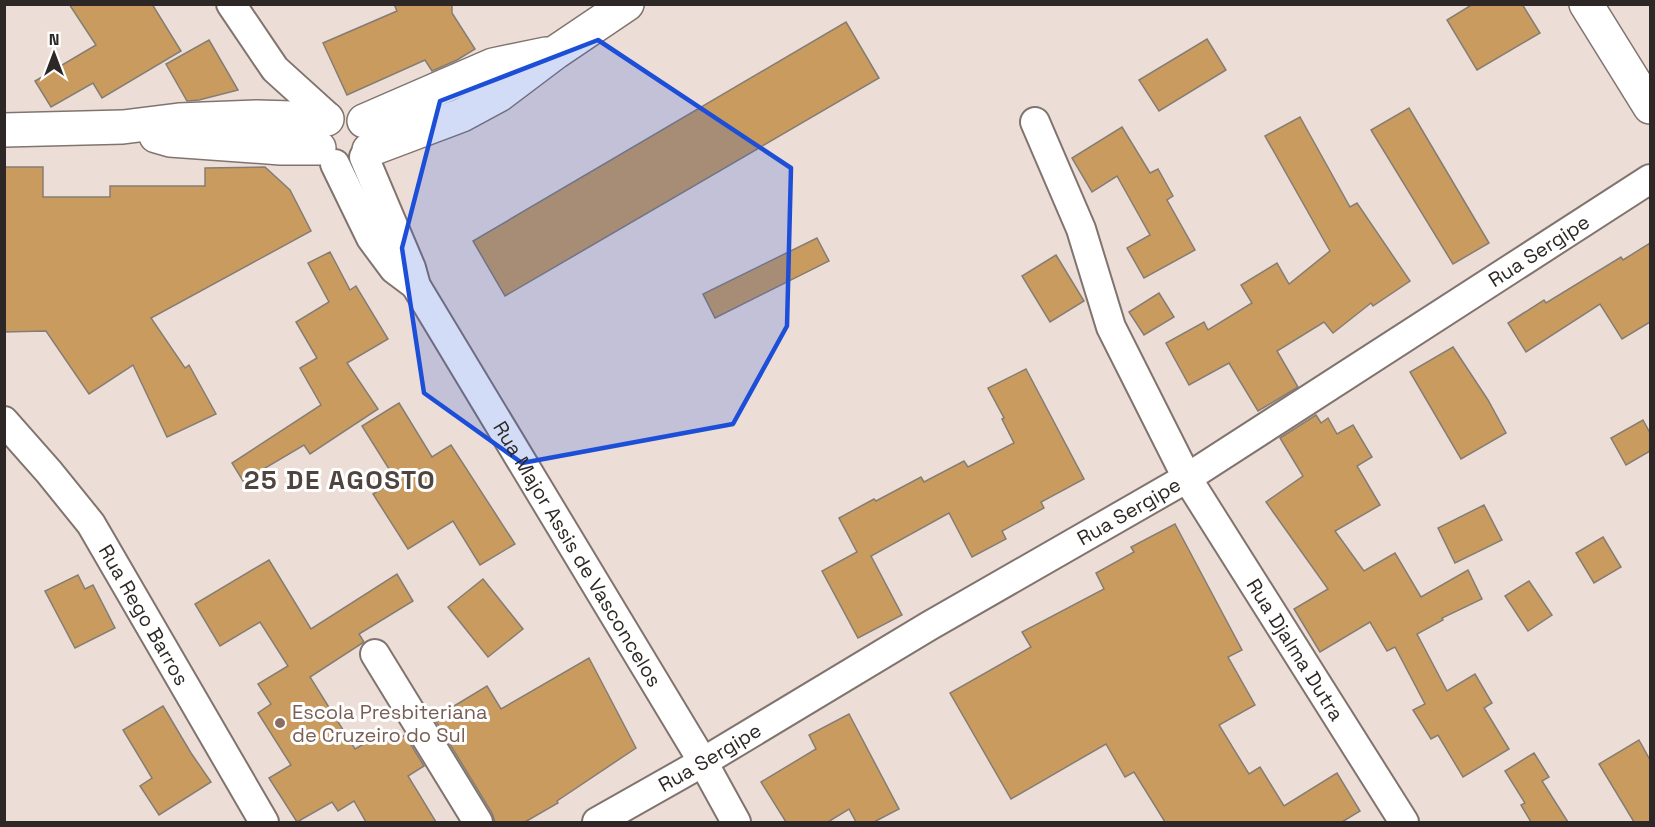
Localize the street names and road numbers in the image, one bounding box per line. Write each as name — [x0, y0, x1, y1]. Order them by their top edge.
street label: Rua Sergipe — [1484, 209, 1594, 293]
street label: Rua Major Assis de Vasconcelos — [487, 416, 668, 692]
street label: Rua Sergipe — [1072, 471, 1185, 551]
street label: Rua Rego Barros — [93, 540, 195, 690]
street label: Rua Djalma Dutra — [1241, 574, 1350, 726]
street label: Rua Sergipe — [654, 717, 766, 798]

